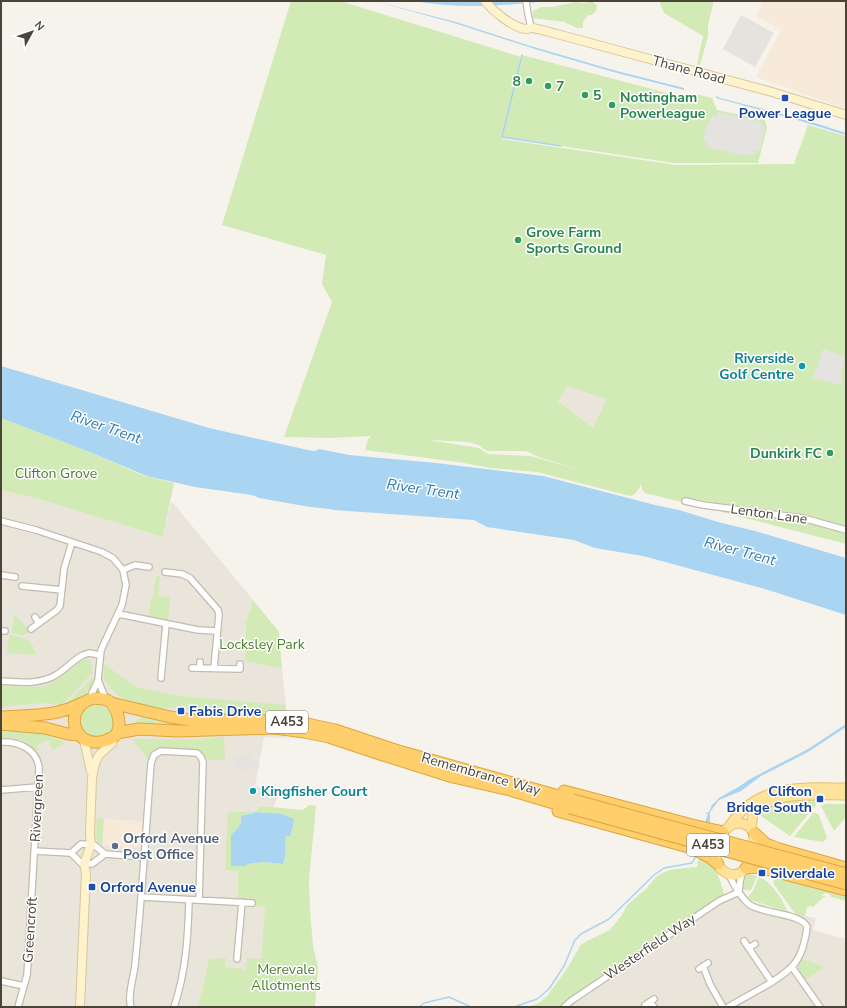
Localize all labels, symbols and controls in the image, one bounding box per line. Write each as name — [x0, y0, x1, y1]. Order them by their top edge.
north arrow — [12, 12, 52, 52]
text: N — [31, 18, 48, 34]
street label: Thane Road — [650, 51, 728, 89]
place label: 8 — [513, 72, 521, 91]
marker: 8 — [524, 76, 534, 86]
place label: 7 — [556, 77, 564, 96]
marker: 7 — [543, 81, 553, 91]
place label: 5 — [593, 86, 601, 105]
place label: Nottingham Powerleague — [620, 88, 706, 123]
marker: 5 — [580, 90, 590, 100]
marker: Power League — [780, 93, 790, 103]
marker: Nottingham Powerleague — [607, 100, 617, 110]
place label: Power League — [739, 104, 832, 123]
place label: Grove Farm Sports Ground — [526, 223, 622, 258]
marker: Grove Farm Sports Ground — [513, 235, 523, 245]
place label: Riverside Golf Centre — [719, 349, 794, 384]
marker: Riverside Golf Centre — [797, 361, 807, 371]
water label: River Trent — [68, 406, 145, 449]
place label: Dunkirk FC — [750, 444, 822, 463]
marker: Dunkirk FC — [825, 448, 835, 458]
park label: Clifton Grove — [15, 464, 97, 483]
water label: River Trent — [385, 474, 461, 504]
street label: Lenton Lane — [729, 499, 809, 529]
water label: River Trent — [702, 532, 779, 570]
park label: Locksley Park — [219, 635, 306, 654]
place label: Fabis Drive — [189, 702, 262, 721]
marker: Fabis Drive — [176, 706, 186, 716]
road number: A453 — [266, 711, 308, 733]
street label: Remembrance Way — [419, 748, 544, 800]
street label: Rivergreen — [26, 774, 48, 842]
place label: Kingfisher Court — [261, 782, 368, 801]
place label: Clifton Bridge South — [727, 782, 812, 817]
marker: Kingfisher Court — [248, 786, 258, 796]
marker: Clifton Bridge South — [815, 794, 825, 804]
place label: Orford Avenue Post Office — [123, 829, 220, 864]
road number: A453 — [687, 834, 729, 856]
marker: Orford Avenue Post Office — [110, 841, 120, 851]
place label: Silverdale — [770, 864, 835, 883]
marker: Silverdale — [757, 868, 767, 878]
place label: Orford Avenue — [100, 878, 197, 897]
marker: Orford Avenue — [87, 882, 97, 892]
street label: Greencroft — [18, 896, 42, 964]
street label: Westerfield Way — [600, 909, 700, 985]
park label: Merevale Allotments — [251, 960, 321, 995]

